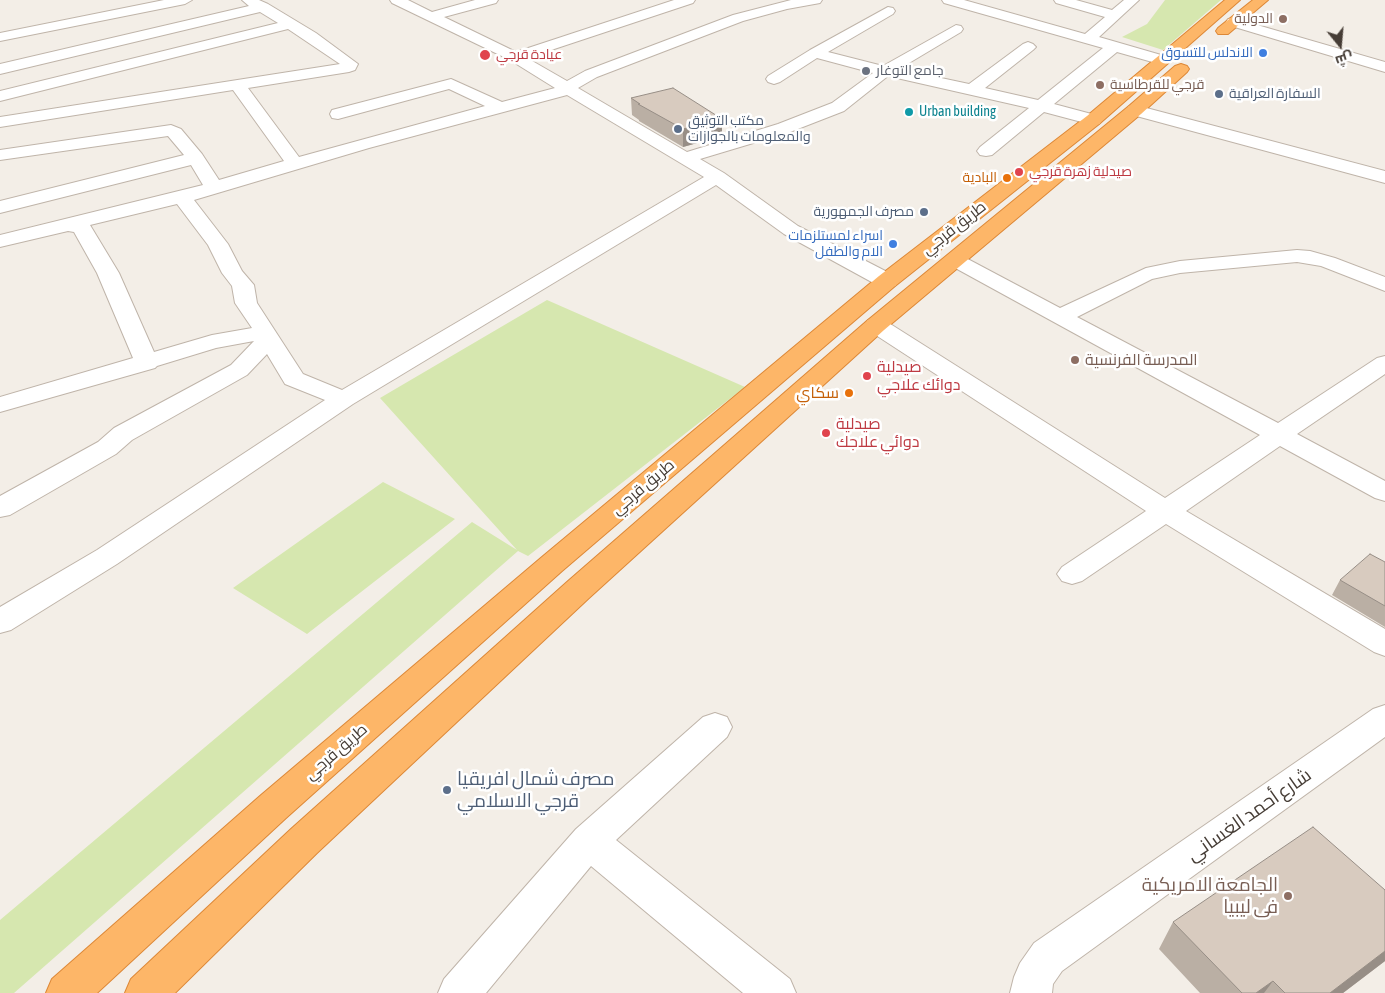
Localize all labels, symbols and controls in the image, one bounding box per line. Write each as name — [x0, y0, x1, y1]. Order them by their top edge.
place label: الدولية — [1234, 11, 1273, 27]
marker: الدولية — [1277, 13, 1289, 25]
north arrow — [1315, 20, 1365, 70]
place label: الاندلس للتسوق — [1161, 45, 1253, 61]
place label: عيادة قرجي — [496, 47, 562, 63]
marker: الاندلس للتسوق — [1257, 47, 1269, 59]
marker: عيادة قرجي — [478, 48, 492, 62]
text: ش — [1333, 49, 1355, 70]
place label: جامع التوغار — [876, 63, 944, 79]
marker: جامع التوغار — [860, 65, 872, 77]
place label: قرجي للقرطاسية — [1110, 77, 1204, 93]
marker: قرجي للقرطاسية — [1094, 79, 1106, 91]
place label: السفارة العراقية — [1229, 86, 1321, 102]
marker: السفارة العراقية — [1213, 88, 1225, 100]
place label: Urban building — [919, 104, 996, 120]
marker: Urban building — [903, 106, 915, 118]
place label: مكتب التوثيق والمعلومات بالجوازات — [688, 113, 811, 146]
marker: مكتب التوثيق والمعلومات بالجوازات — [672, 123, 684, 135]
place label: صيدلية زهرة قرجي — [1029, 164, 1132, 180]
marker: صيدلية زهرة قرجي — [1013, 166, 1025, 178]
place label: البادية — [963, 170, 997, 186]
marker: البادية — [1001, 172, 1013, 184]
street label: طريق قرجي — [918, 197, 990, 259]
place label: مصرف الجمهورية — [813, 204, 914, 220]
marker: مصرف الجمهورية — [918, 206, 930, 218]
place label: اسراء لمستلزمات الام والطفل — [788, 228, 883, 260]
marker: اسراء لمستلزمات الام والطفل — [887, 238, 899, 250]
place label: المدرسة الفرنسية — [1085, 350, 1198, 370]
marker: المدرسة الفرنسية — [1069, 354, 1081, 366]
place label: صيدلية دوائك علاجي — [877, 357, 961, 395]
marker: صيدلية دوائك علاجي — [861, 370, 873, 382]
place label: سكاي — [796, 383, 839, 403]
marker: سكاي — [843, 387, 855, 399]
place label: صيدلية دوائي علاجك — [836, 414, 920, 452]
marker: صيدلية دوائي علاجك — [820, 427, 832, 439]
street label: طريق قرجي — [608, 455, 678, 519]
street label: طريق قرجي — [301, 720, 371, 784]
street label: شارع أحمد الغساني — [1182, 764, 1316, 866]
place label: مصرف شمال افريقيا قرجي الاسلامي — [457, 768, 614, 812]
marker: مصرف شمال افريقيا قرجي الاسلامي — [441, 784, 453, 796]
place label: الجامعة الامريكية فى ليبيا — [1142, 874, 1278, 918]
marker: الجامعة الامريكية فى ليبيا — [1282, 890, 1294, 902]

